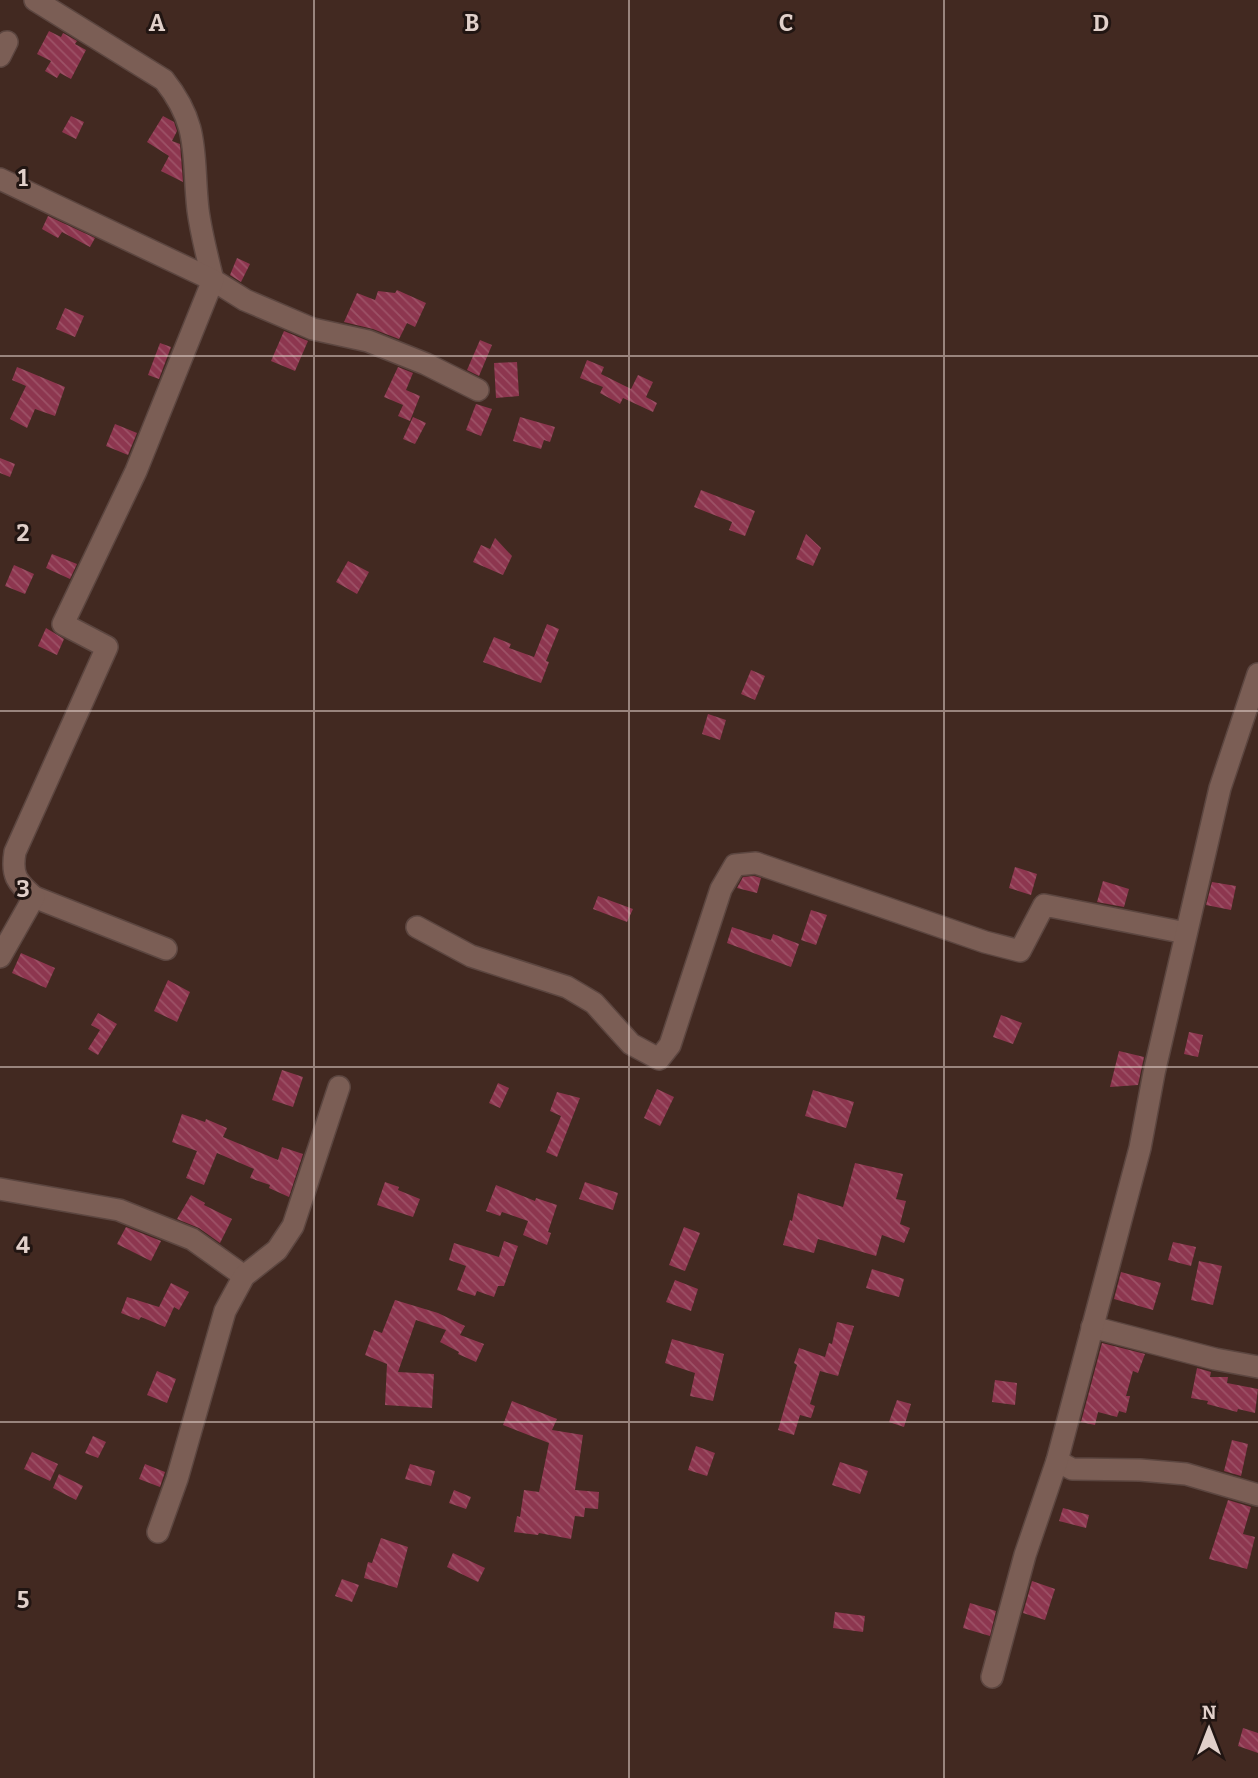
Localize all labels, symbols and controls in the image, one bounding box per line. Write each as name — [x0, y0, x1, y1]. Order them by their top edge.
text: A — [149, 9, 166, 37]
text: B — [465, 9, 479, 37]
text: C — [779, 9, 793, 37]
text: D — [1093, 9, 1109, 37]
text: 1 — [18, 164, 28, 192]
text: 2 — [17, 519, 30, 547]
text: 3 — [16, 875, 30, 903]
text: 4 — [16, 1231, 30, 1259]
text: 5 — [17, 1586, 29, 1614]
north arrow — [1174, 1694, 1244, 1764]
text: N — [1202, 1701, 1217, 1724]

